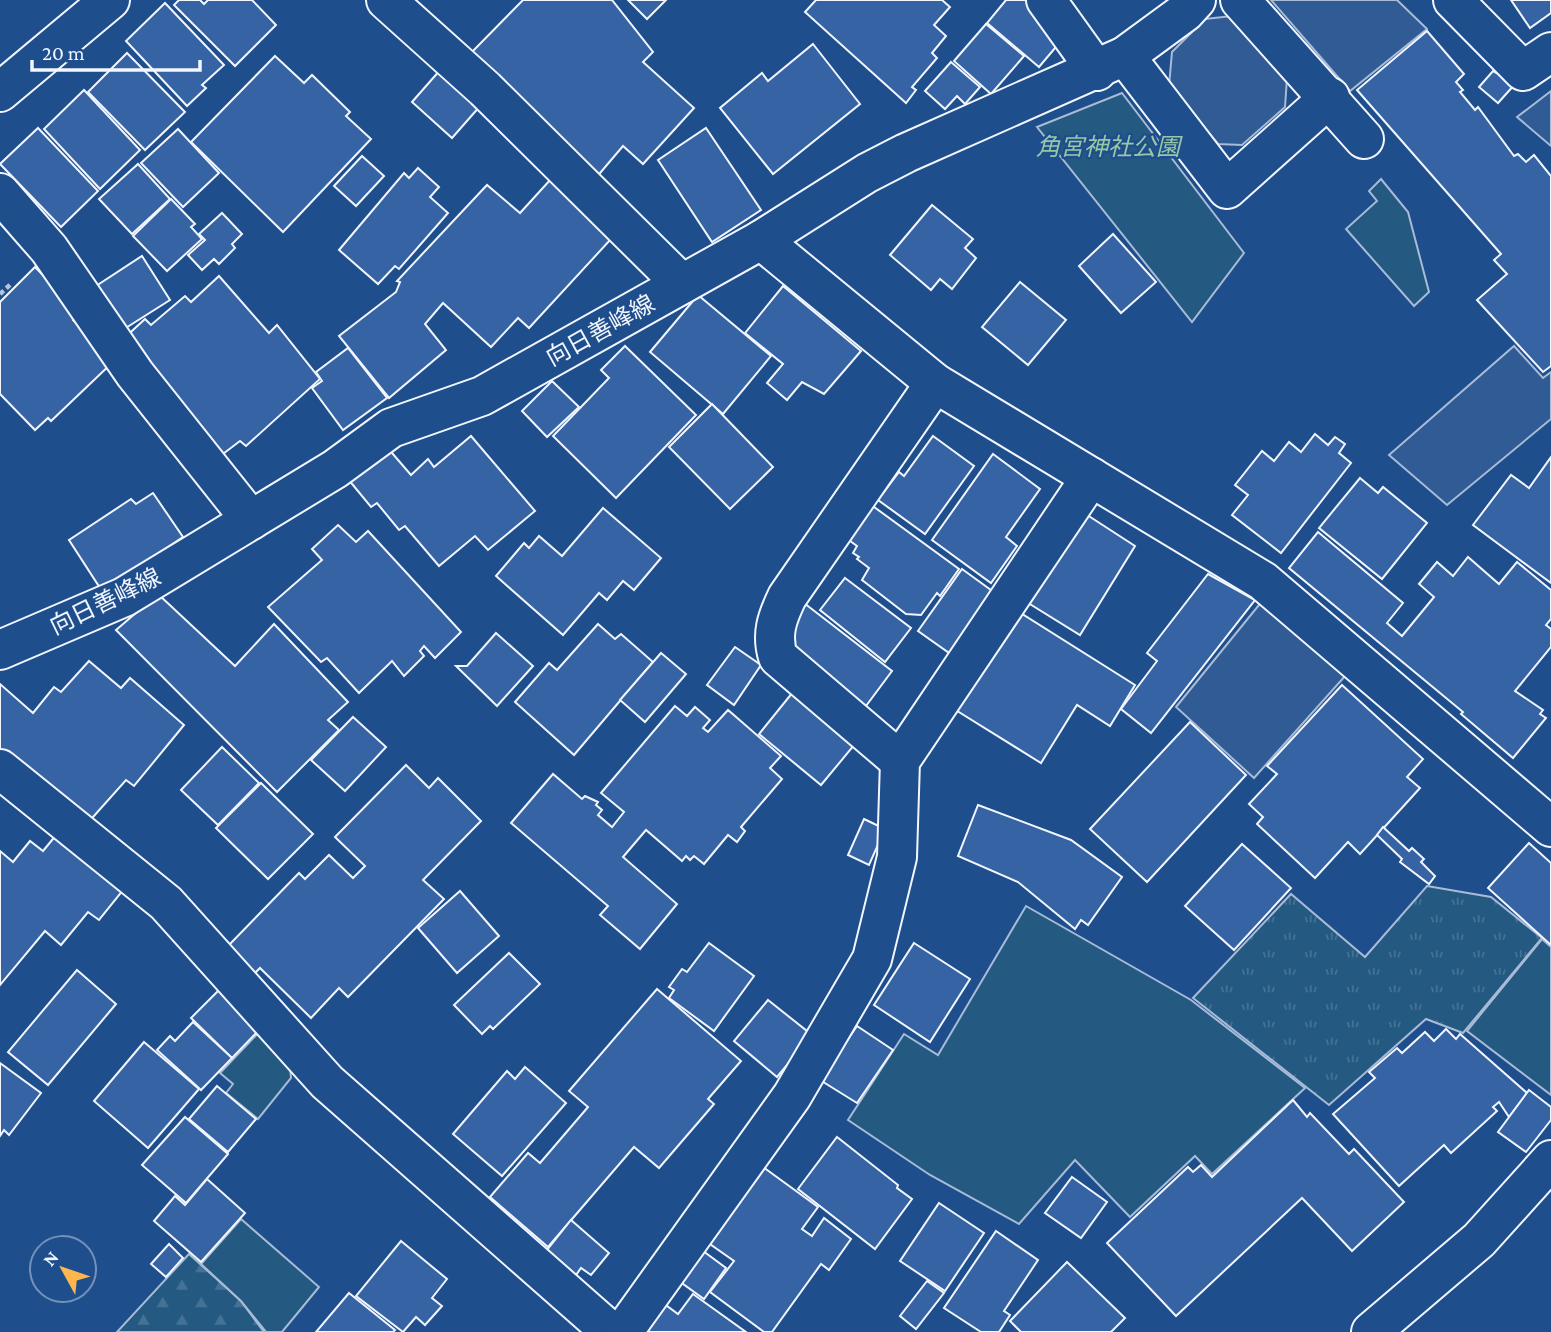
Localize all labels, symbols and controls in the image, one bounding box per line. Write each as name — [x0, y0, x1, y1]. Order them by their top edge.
scale bar — [32, 28, 200, 72]
text: 20 m — [42, 41, 85, 65]
park label: 角宮神社公園 — [1036, 133, 1183, 160]
street label: 向日善峰線 — [541, 289, 659, 371]
street label: 向日善峰線 — [45, 563, 165, 639]
north arrow — [28, 1234, 98, 1304]
text: N — [38, 1247, 63, 1270]

